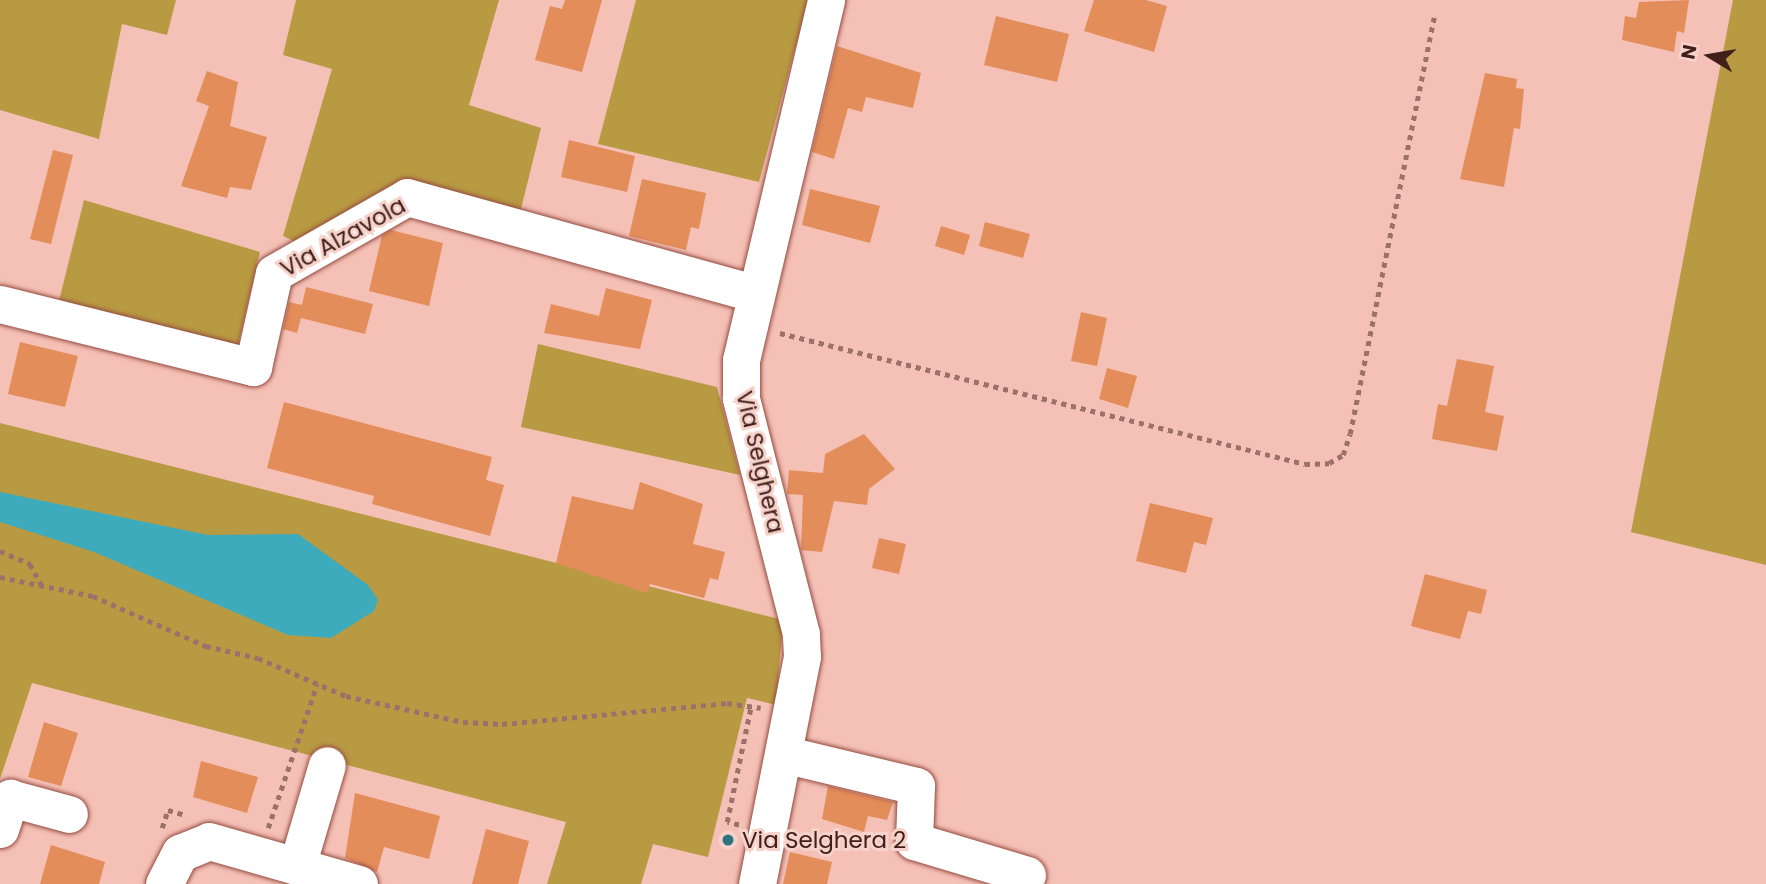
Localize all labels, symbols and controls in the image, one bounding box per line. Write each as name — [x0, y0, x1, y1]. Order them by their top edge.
north arrow — [1675, 21, 1745, 91]
text: N — [1674, 42, 1704, 61]
street label: Via Alzavola — [276, 191, 410, 283]
street label: Via Selghera — [730, 388, 790, 536]
place label: Via Selghera 2 — [742, 826, 906, 854]
marker: Via Selghera 2 — [720, 832, 736, 848]

